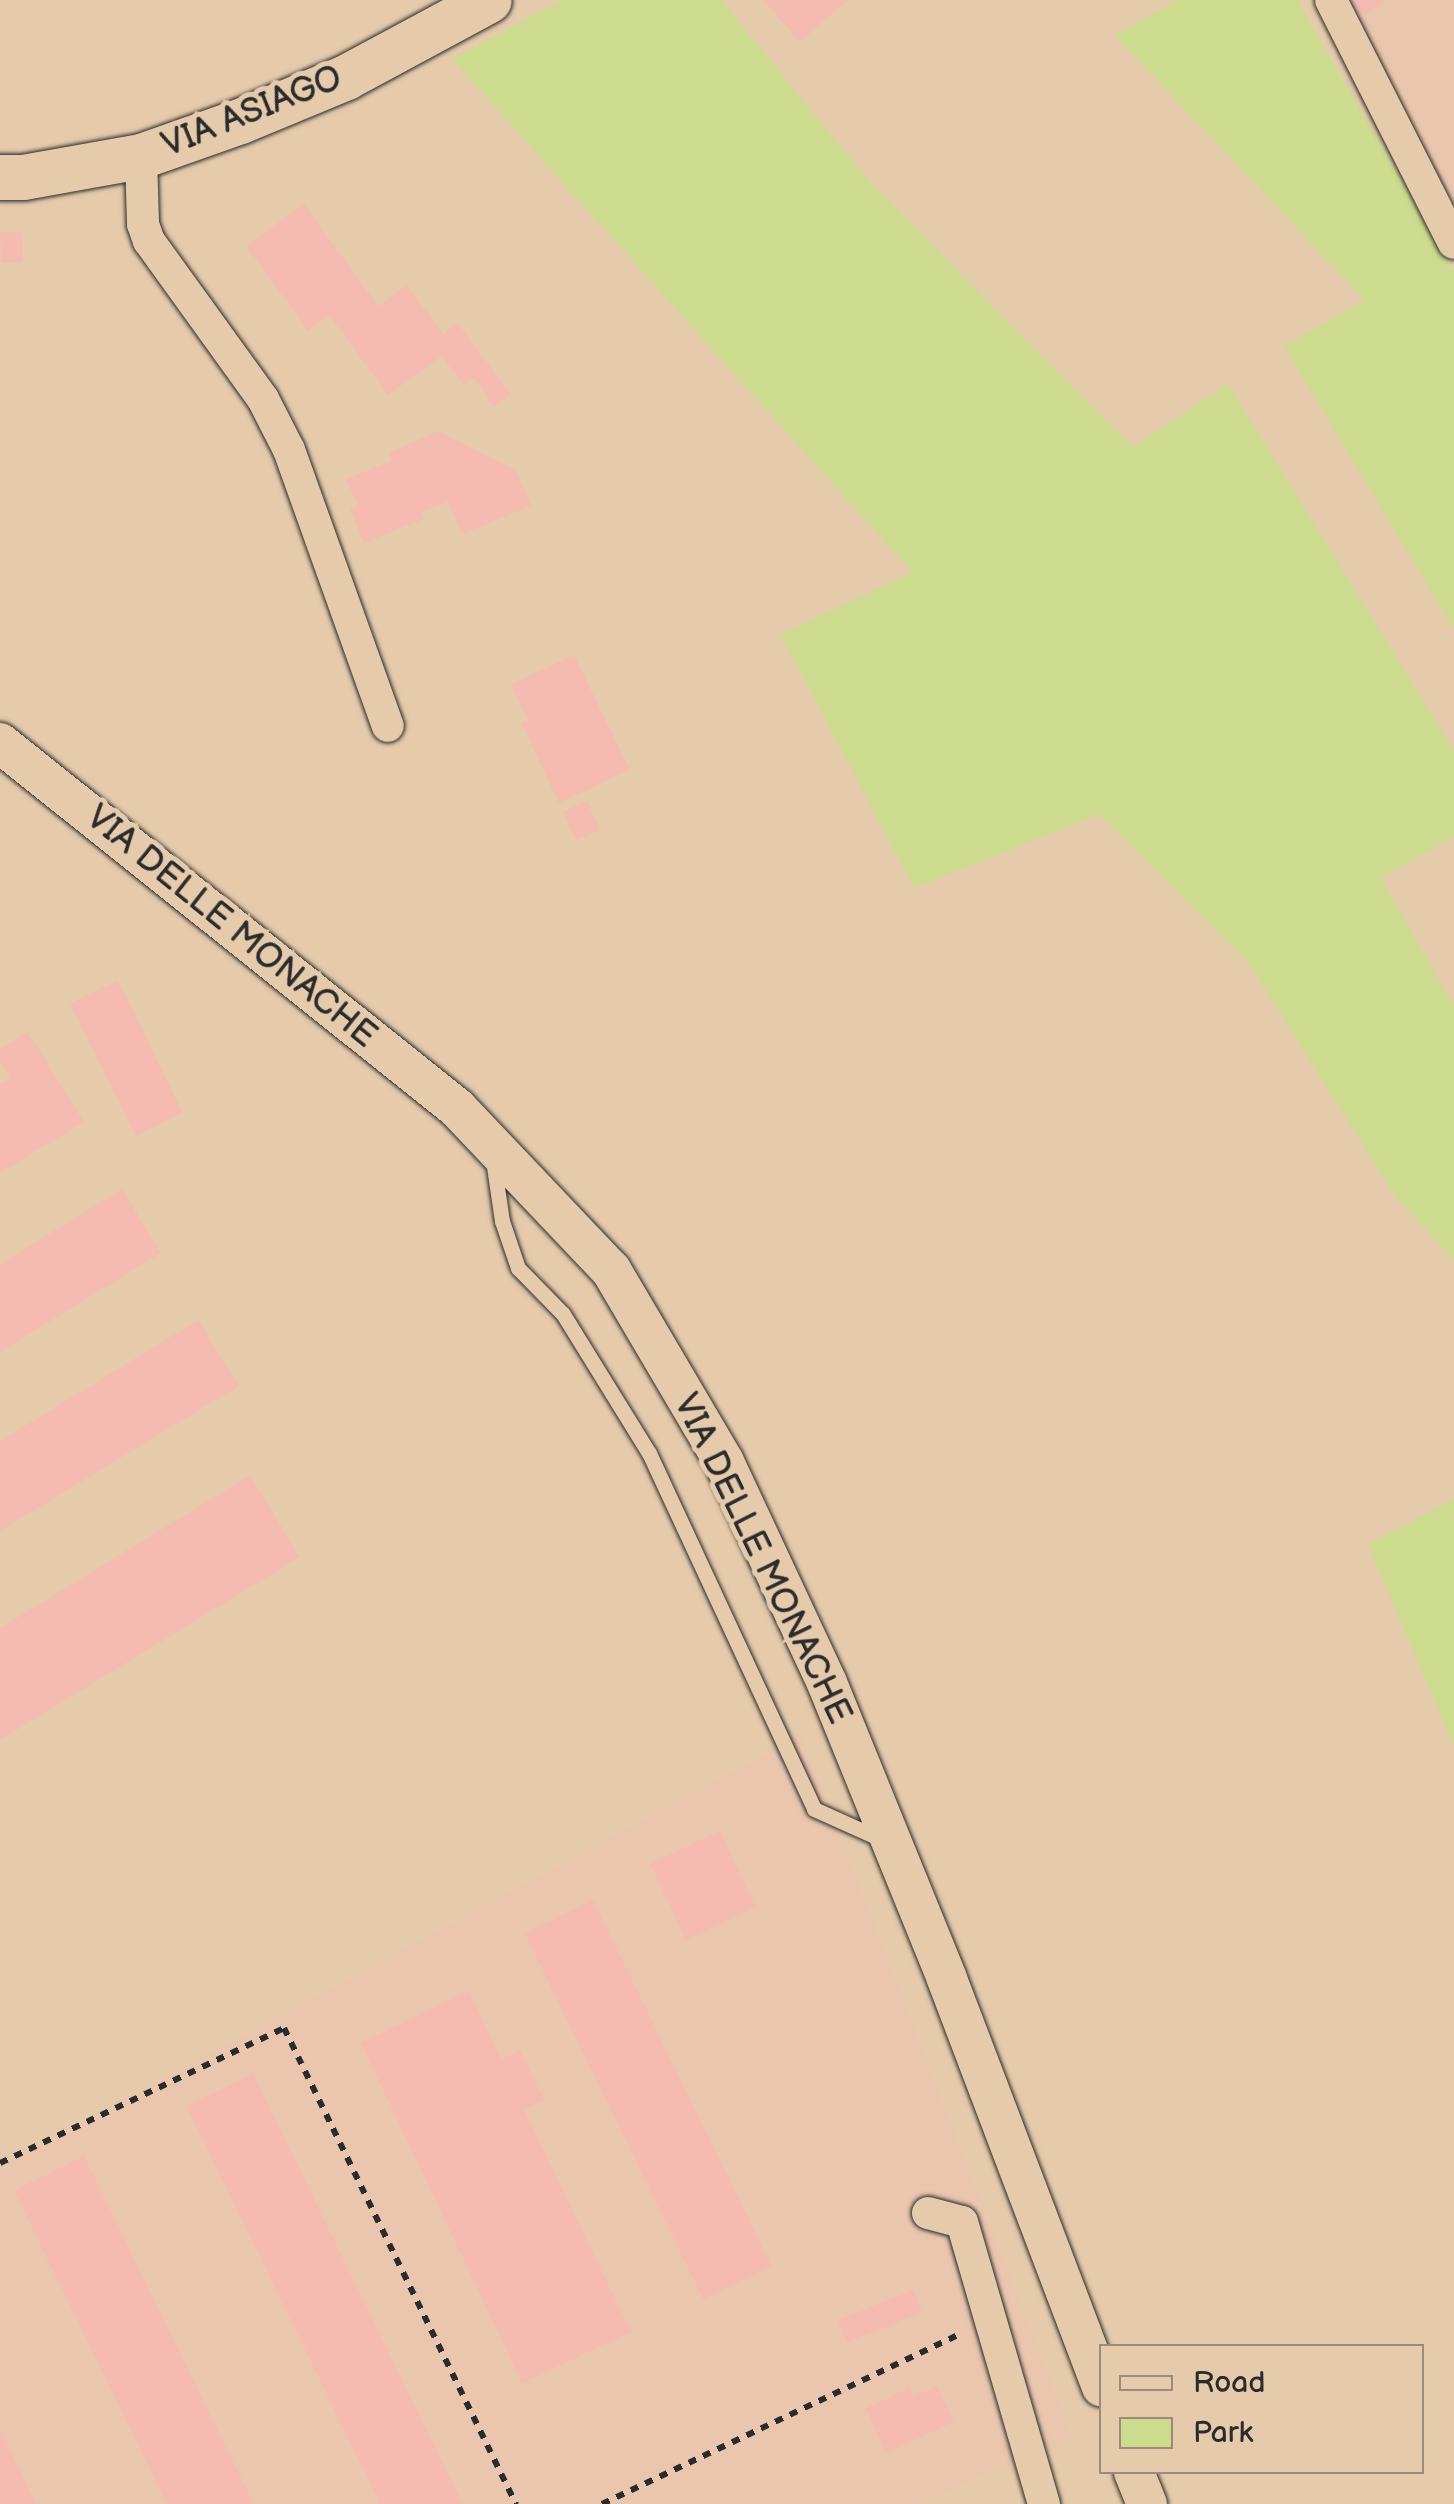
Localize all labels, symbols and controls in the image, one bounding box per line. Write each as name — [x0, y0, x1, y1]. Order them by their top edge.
street label: VIA ASIAGO — [156, 57, 348, 167]
street label: VIA DELLE MONACHE — [77, 797, 385, 1057]
street label: VIA DELLE MONACHE — [664, 1387, 860, 1731]
legend — [1099, 2344, 1424, 2474]
text: Road — [1193, 2365, 1266, 2401]
text: Park — [1193, 2415, 1253, 2451]

